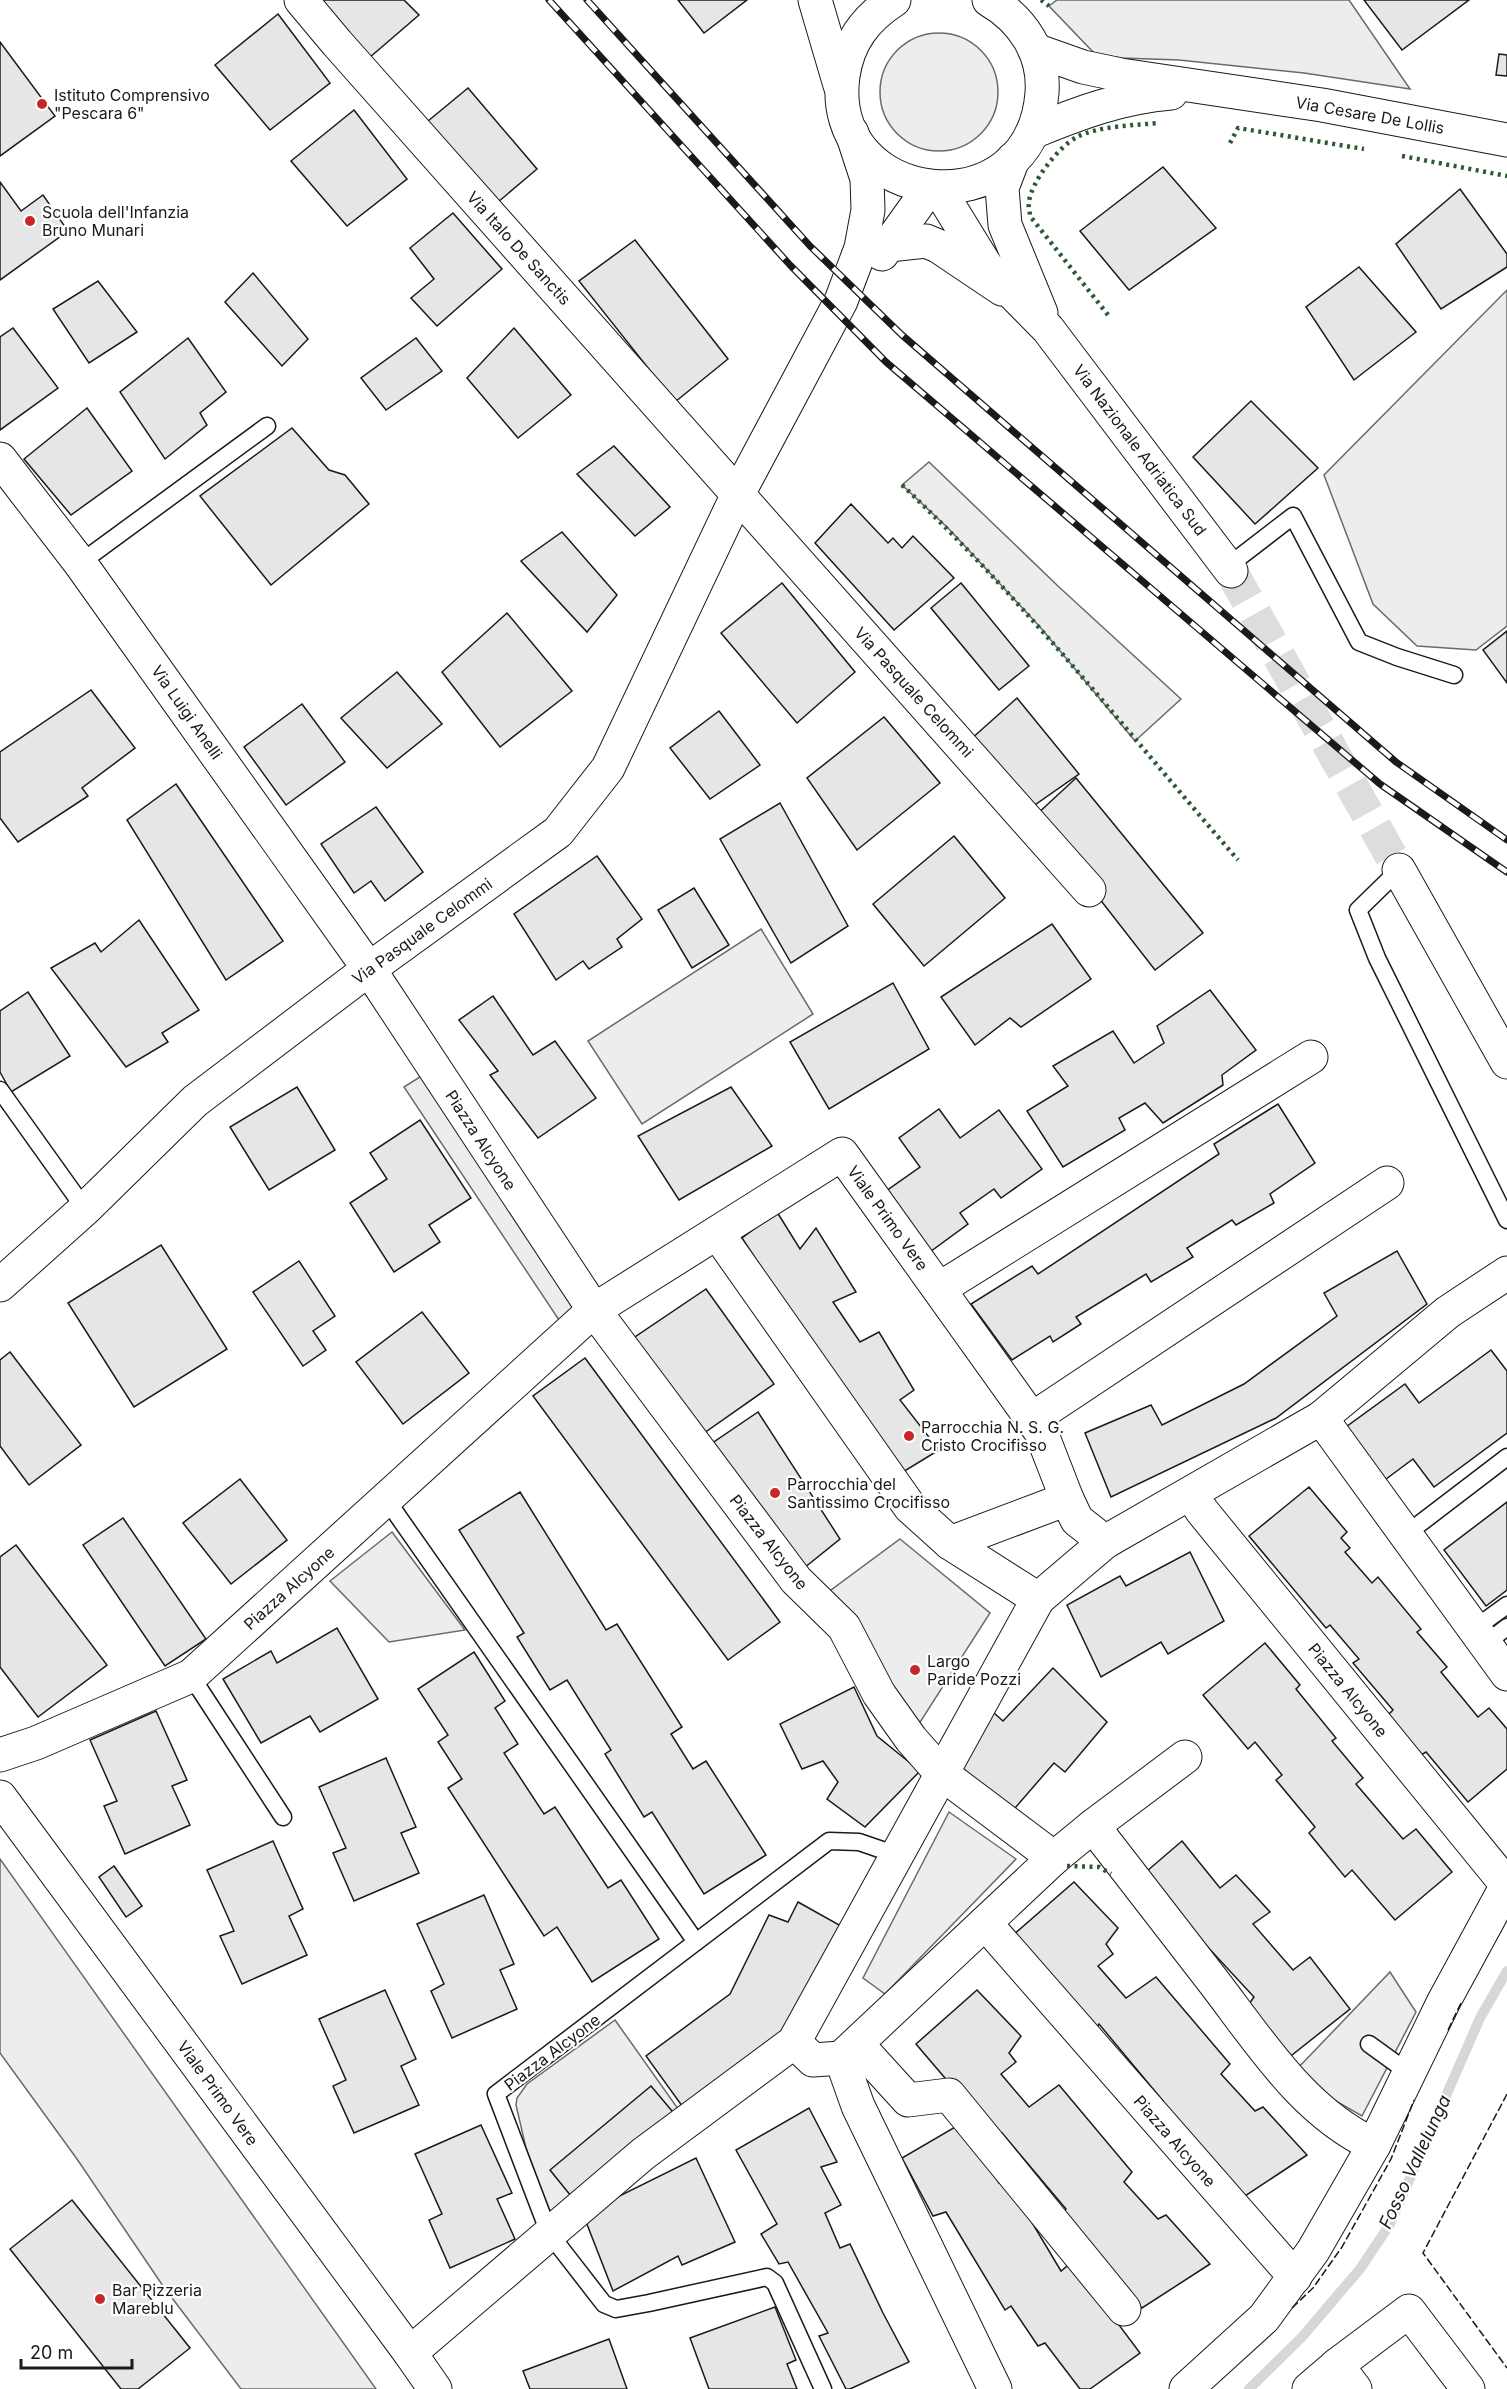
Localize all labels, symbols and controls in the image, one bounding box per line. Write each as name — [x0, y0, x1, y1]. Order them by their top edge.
place label: Istituto Comprensivo "Pescara 6" — [54, 85, 210, 123]
street label: Via Cesare De Lollis — [1294, 92, 1446, 138]
marker: Istituto Comprensivo "Pescara 6" — [35, 97, 49, 111]
street label: Via Italo De Sanctis — [463, 187, 575, 309]
place label: Scuola dell'Infanzia Bruno Munari — [42, 202, 189, 240]
marker: Scuola dell'Infanzia Bruno Munari — [23, 214, 37, 228]
street label: Via Nazionale Adriatica Sud — [1069, 360, 1211, 540]
street label: Via Pasquale Celommi — [850, 623, 978, 761]
street label: Via Luigi Anelli — [147, 661, 227, 763]
street label: Via Pasquale Celommi — [348, 873, 496, 989]
street label: Piazza Alcyone — [441, 1086, 521, 1194]
street label: Viale Primo Vere — [843, 1162, 933, 1274]
place label: Parrocchia N. S. G. Cristo Crocifisso — [921, 1417, 1064, 1455]
marker: Parrocchia N. S. G. Cristo Crocifisso — [902, 1429, 916, 1443]
place label: Parrocchia del Santissimo Crocifisso — [787, 1474, 950, 1512]
marker: Parrocchia del Santissimo Crocifisso — [768, 1486, 782, 1500]
street label: Piazza Alcyone — [726, 1491, 812, 1593]
street label: Piazza Alcyone — [240, 1542, 338, 1634]
street label: Piazza Alcyone — [1304, 1639, 1392, 1741]
place label: Largo Paride Pozzi — [927, 1651, 1021, 1689]
marker: Largo Paride Pozzi — [908, 1663, 922, 1677]
street label: Piazza Alcyone — [500, 2009, 604, 2095]
street label: Viale Primo Vere — [173, 2037, 263, 2149]
street label: Piazza Alcyone — [1130, 2091, 1220, 2191]
water label: Fosso Vallelunga — [1374, 2092, 1455, 2232]
place label: Bar Pizzeria Mareblu — [112, 2280, 202, 2318]
marker: Bar Pizzeria Mareblu — [93, 2292, 107, 2306]
scale bar — [21, 2332, 132, 2370]
text: 20 m — [30, 2342, 73, 2363]

